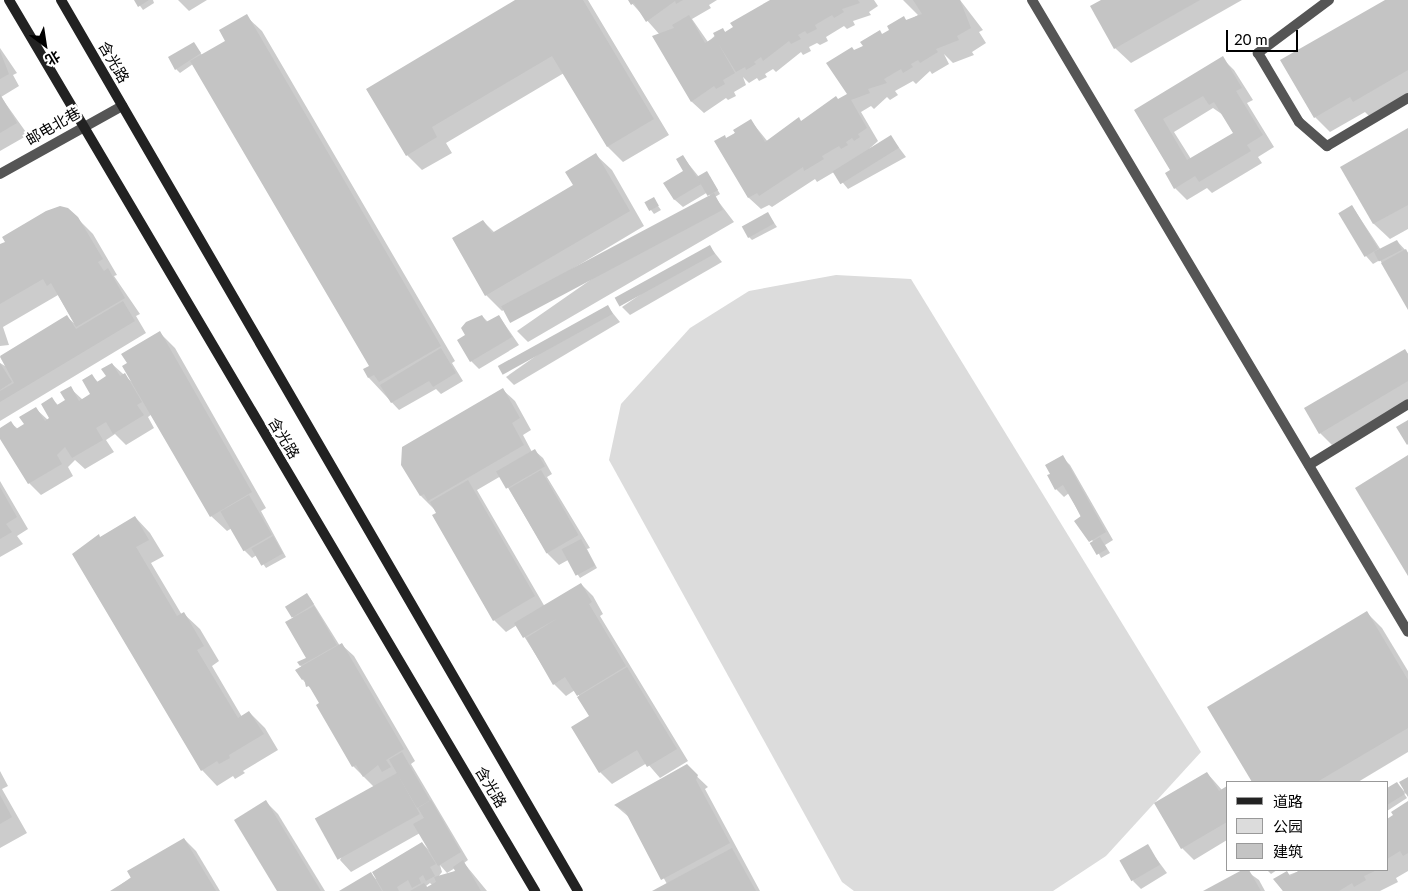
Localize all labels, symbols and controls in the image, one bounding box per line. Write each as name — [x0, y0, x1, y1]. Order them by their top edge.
north arrow — [20, 20, 70, 70]
scale bar — [1228, 20, 1300, 52]
text: 20 m — [1234, 30, 1268, 48]
street label: 含光路 — [95, 38, 133, 86]
text: 北 — [43, 47, 63, 69]
street label: 邮电北巷 — [23, 103, 83, 149]
street label: 含光路 — [265, 414, 303, 462]
street label: 含光路 — [472, 763, 510, 811]
legend — [1226, 781, 1388, 871]
text: 道路 — [1273, 792, 1303, 810]
text: 公园 — [1273, 817, 1303, 835]
text: 建筑 — [1273, 842, 1303, 860]

